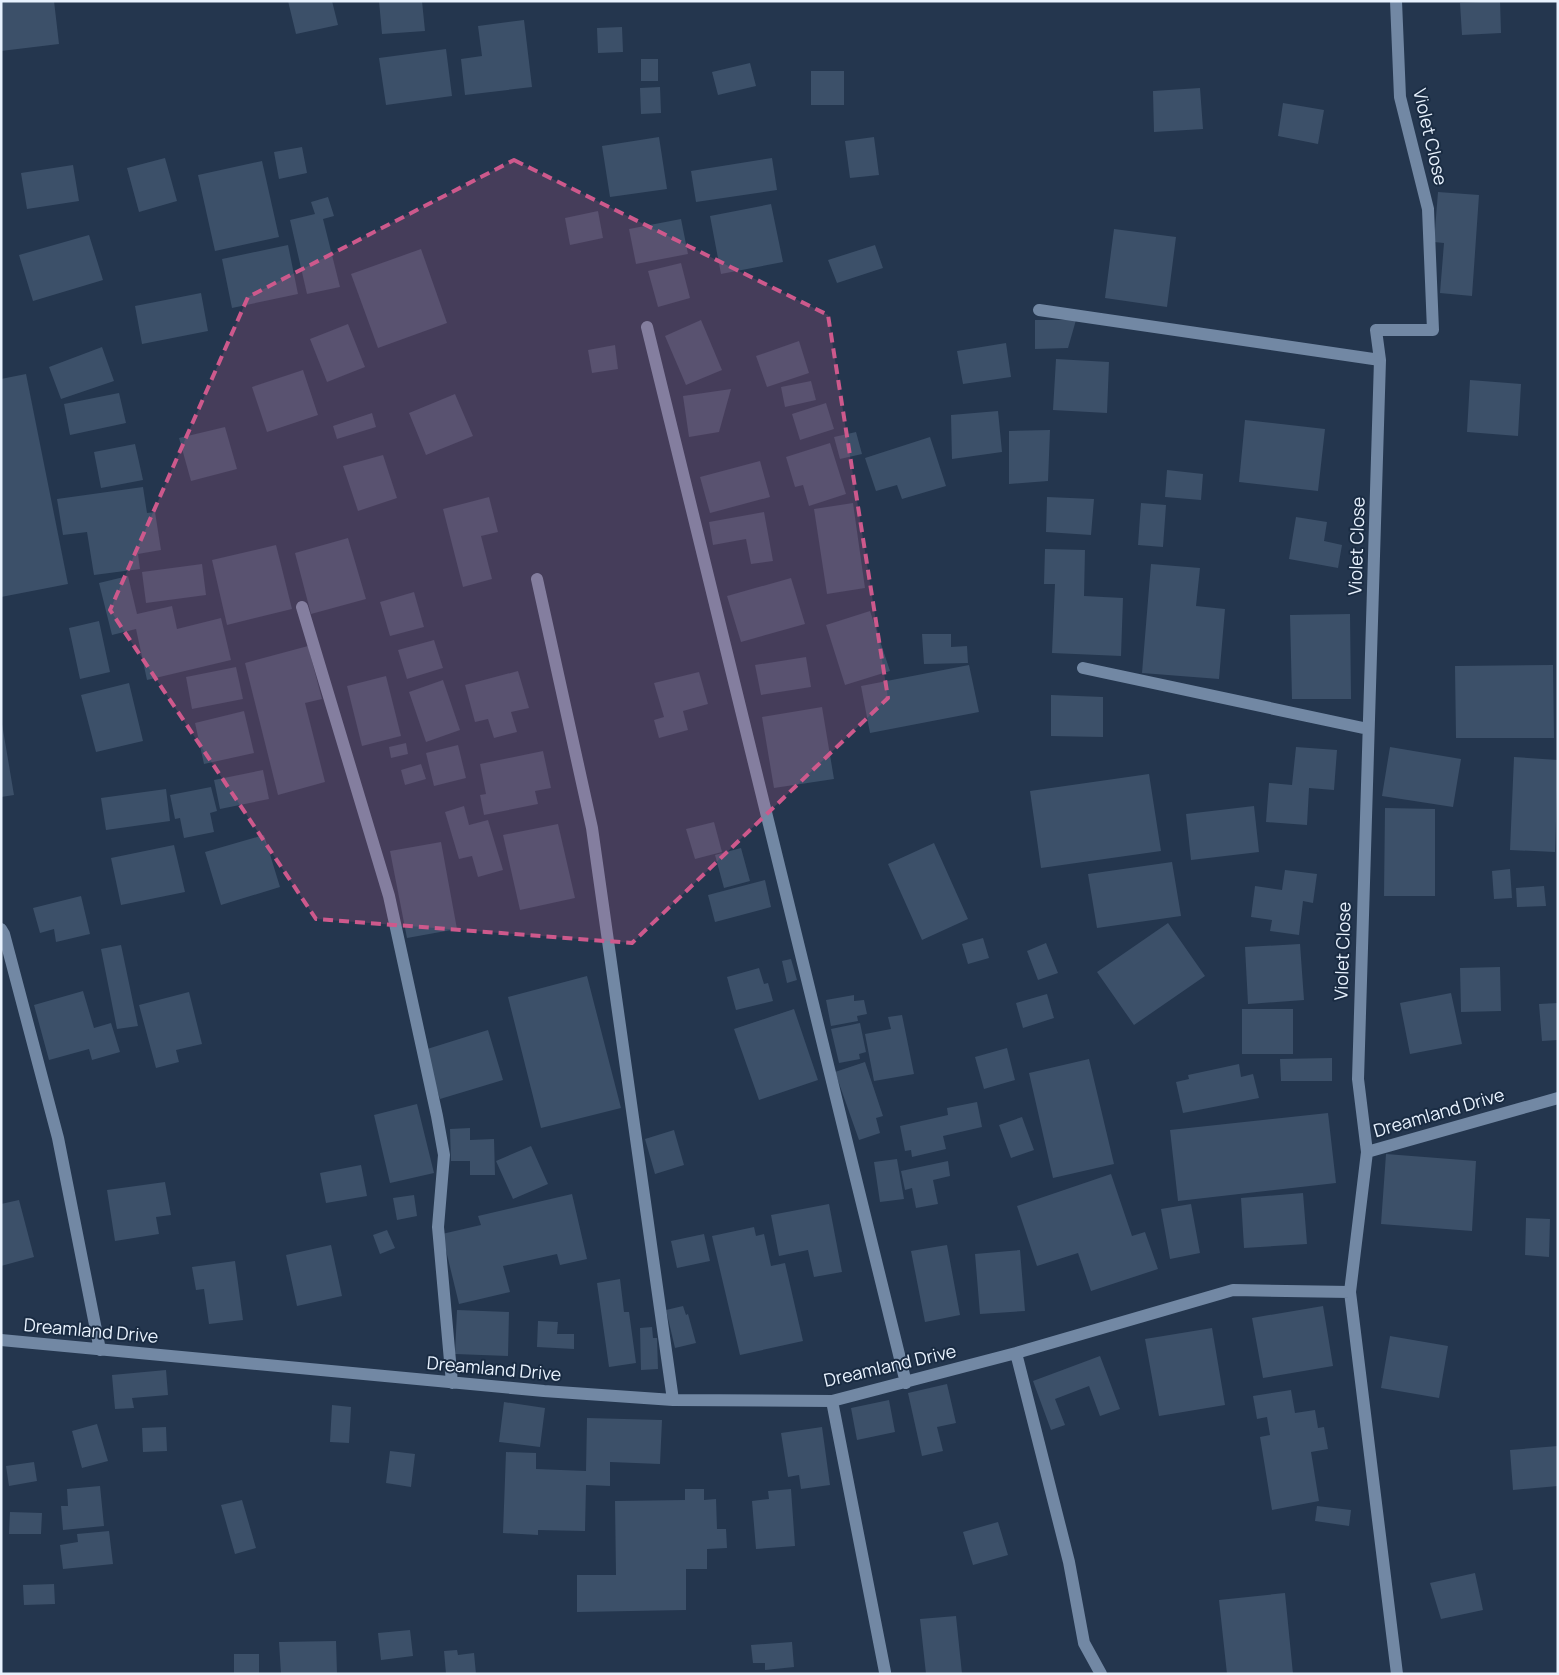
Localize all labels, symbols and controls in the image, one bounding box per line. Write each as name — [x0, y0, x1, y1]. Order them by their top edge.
street label: Violet Close — [1408, 86, 1454, 187]
street label: Violet Close — [1342, 496, 1370, 596]
street label: Violet Close — [1328, 901, 1356, 1001]
street label: Dreamland Drive — [1370, 1082, 1507, 1142]
street label: Dreamland Drive — [23, 1312, 159, 1348]
street label: Dreamland Drive — [821, 1338, 958, 1392]
street label: Dreamland Drive — [426, 1350, 562, 1386]

